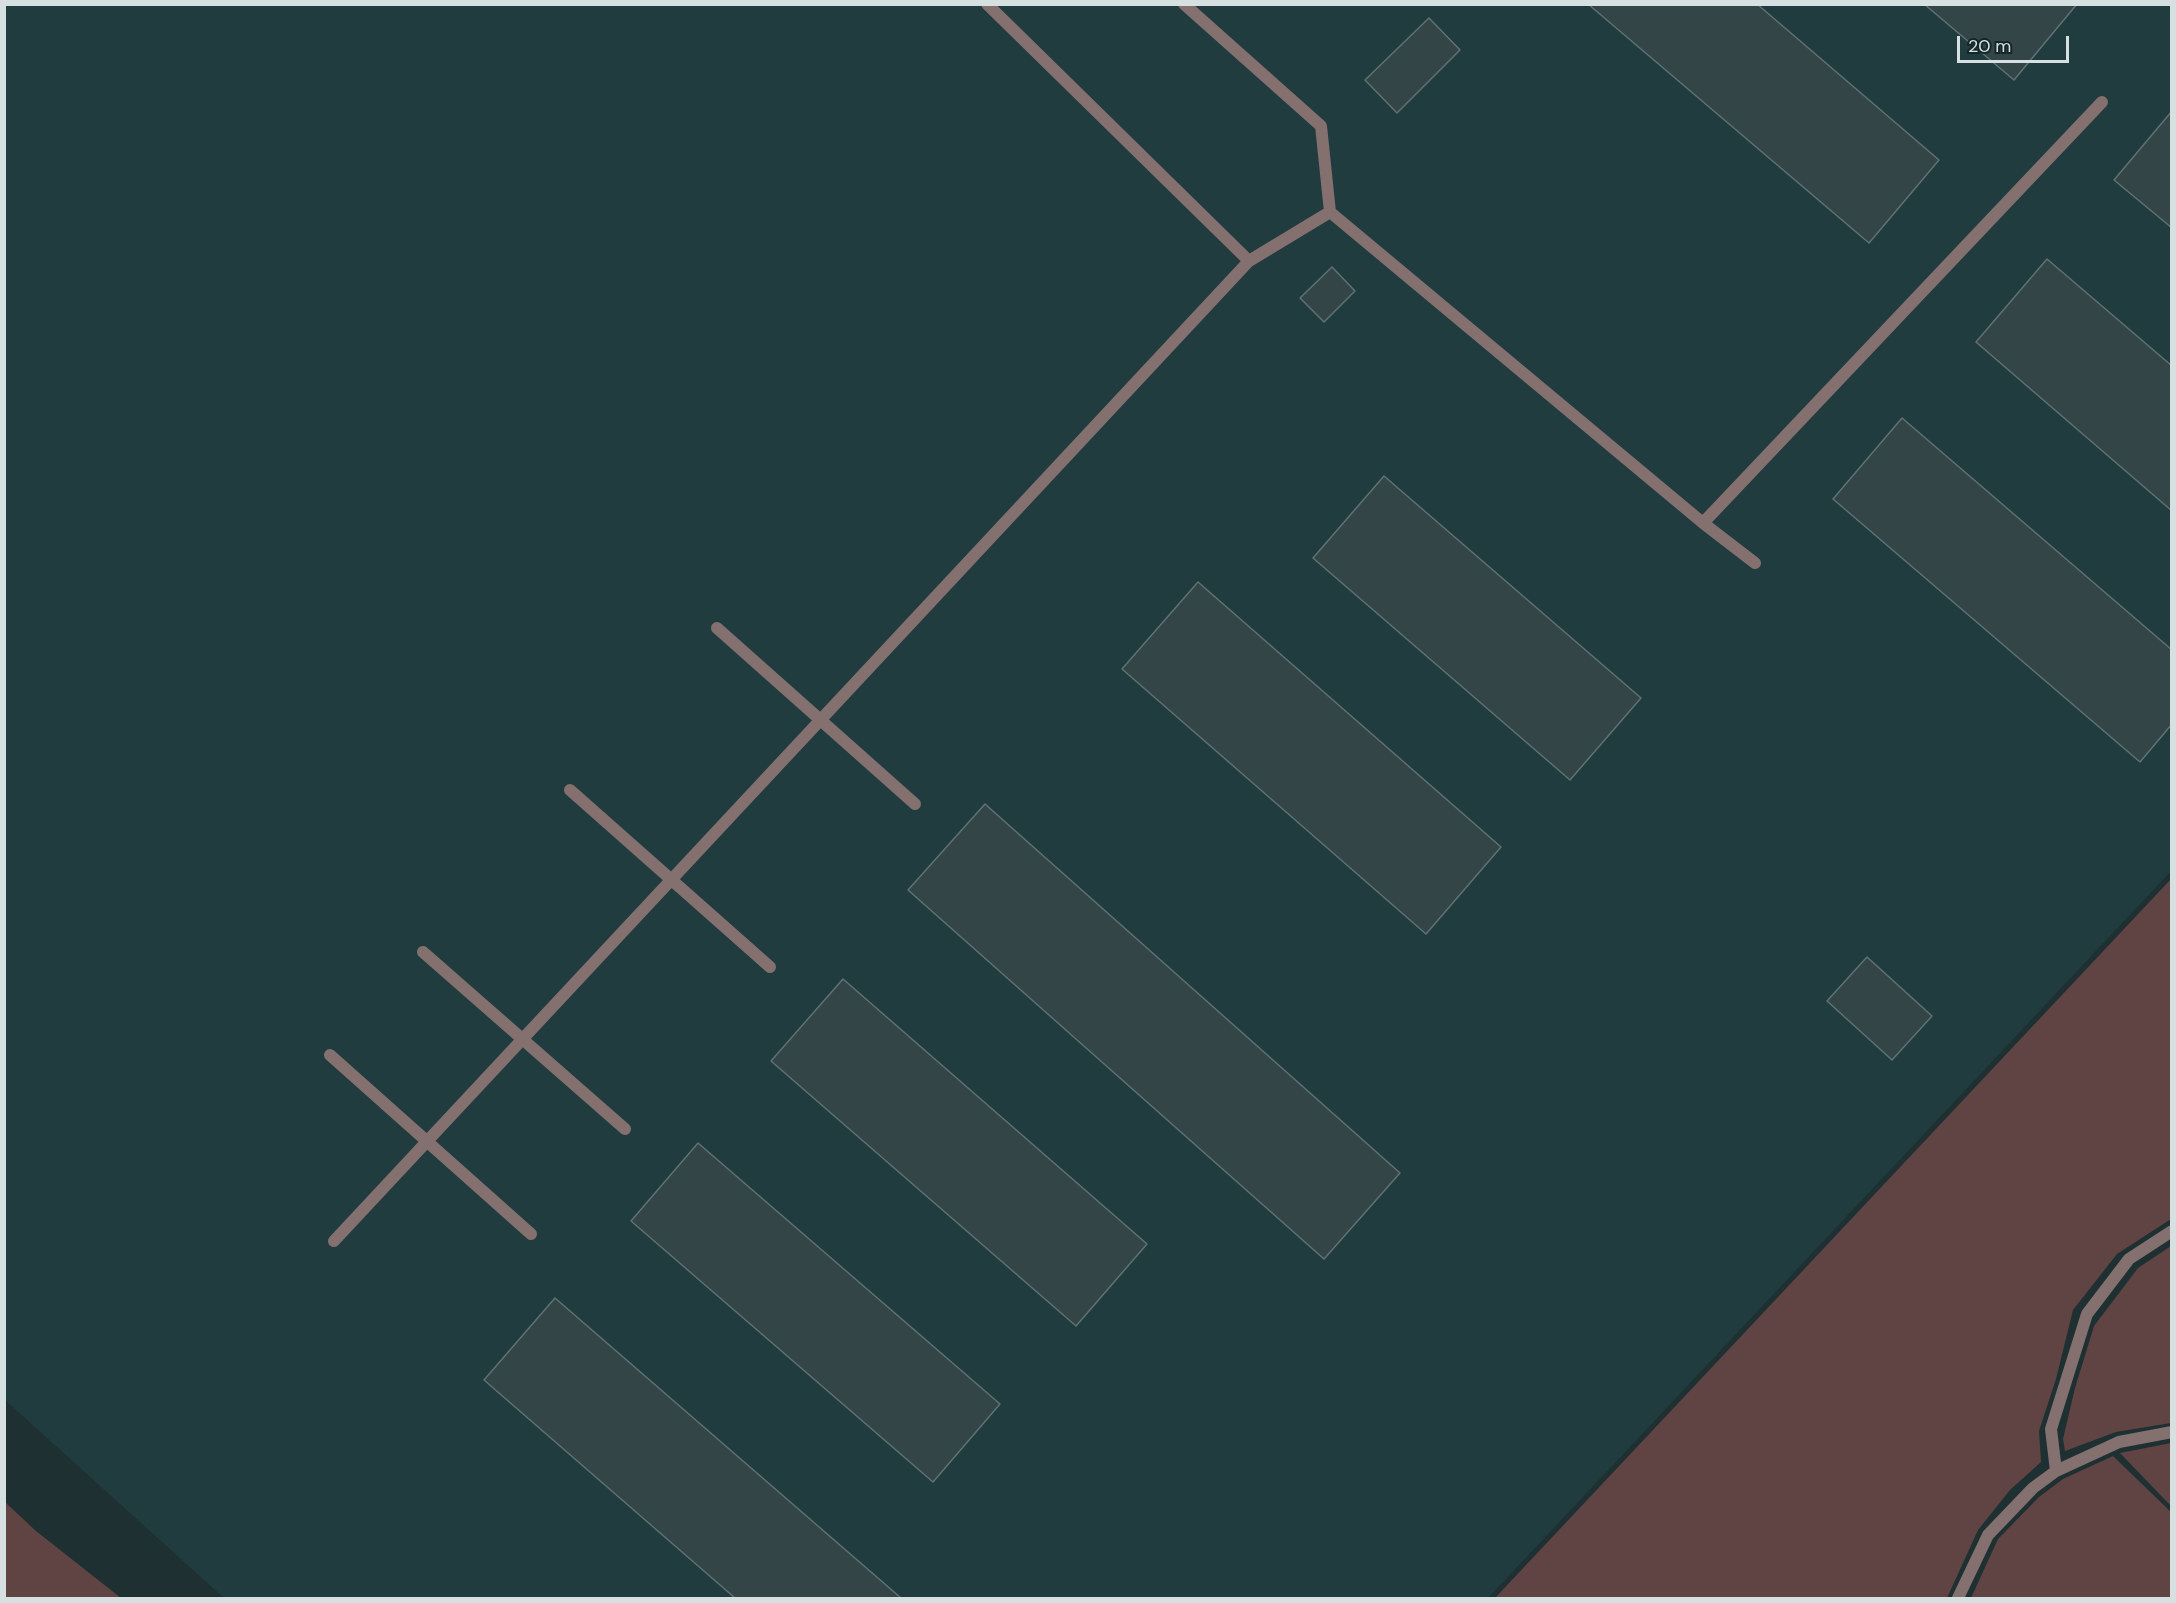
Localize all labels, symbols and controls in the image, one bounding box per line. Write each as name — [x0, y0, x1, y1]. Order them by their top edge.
scale bar — [1960, 24, 2072, 62]
text: 20 m — [1968, 34, 2011, 58]

